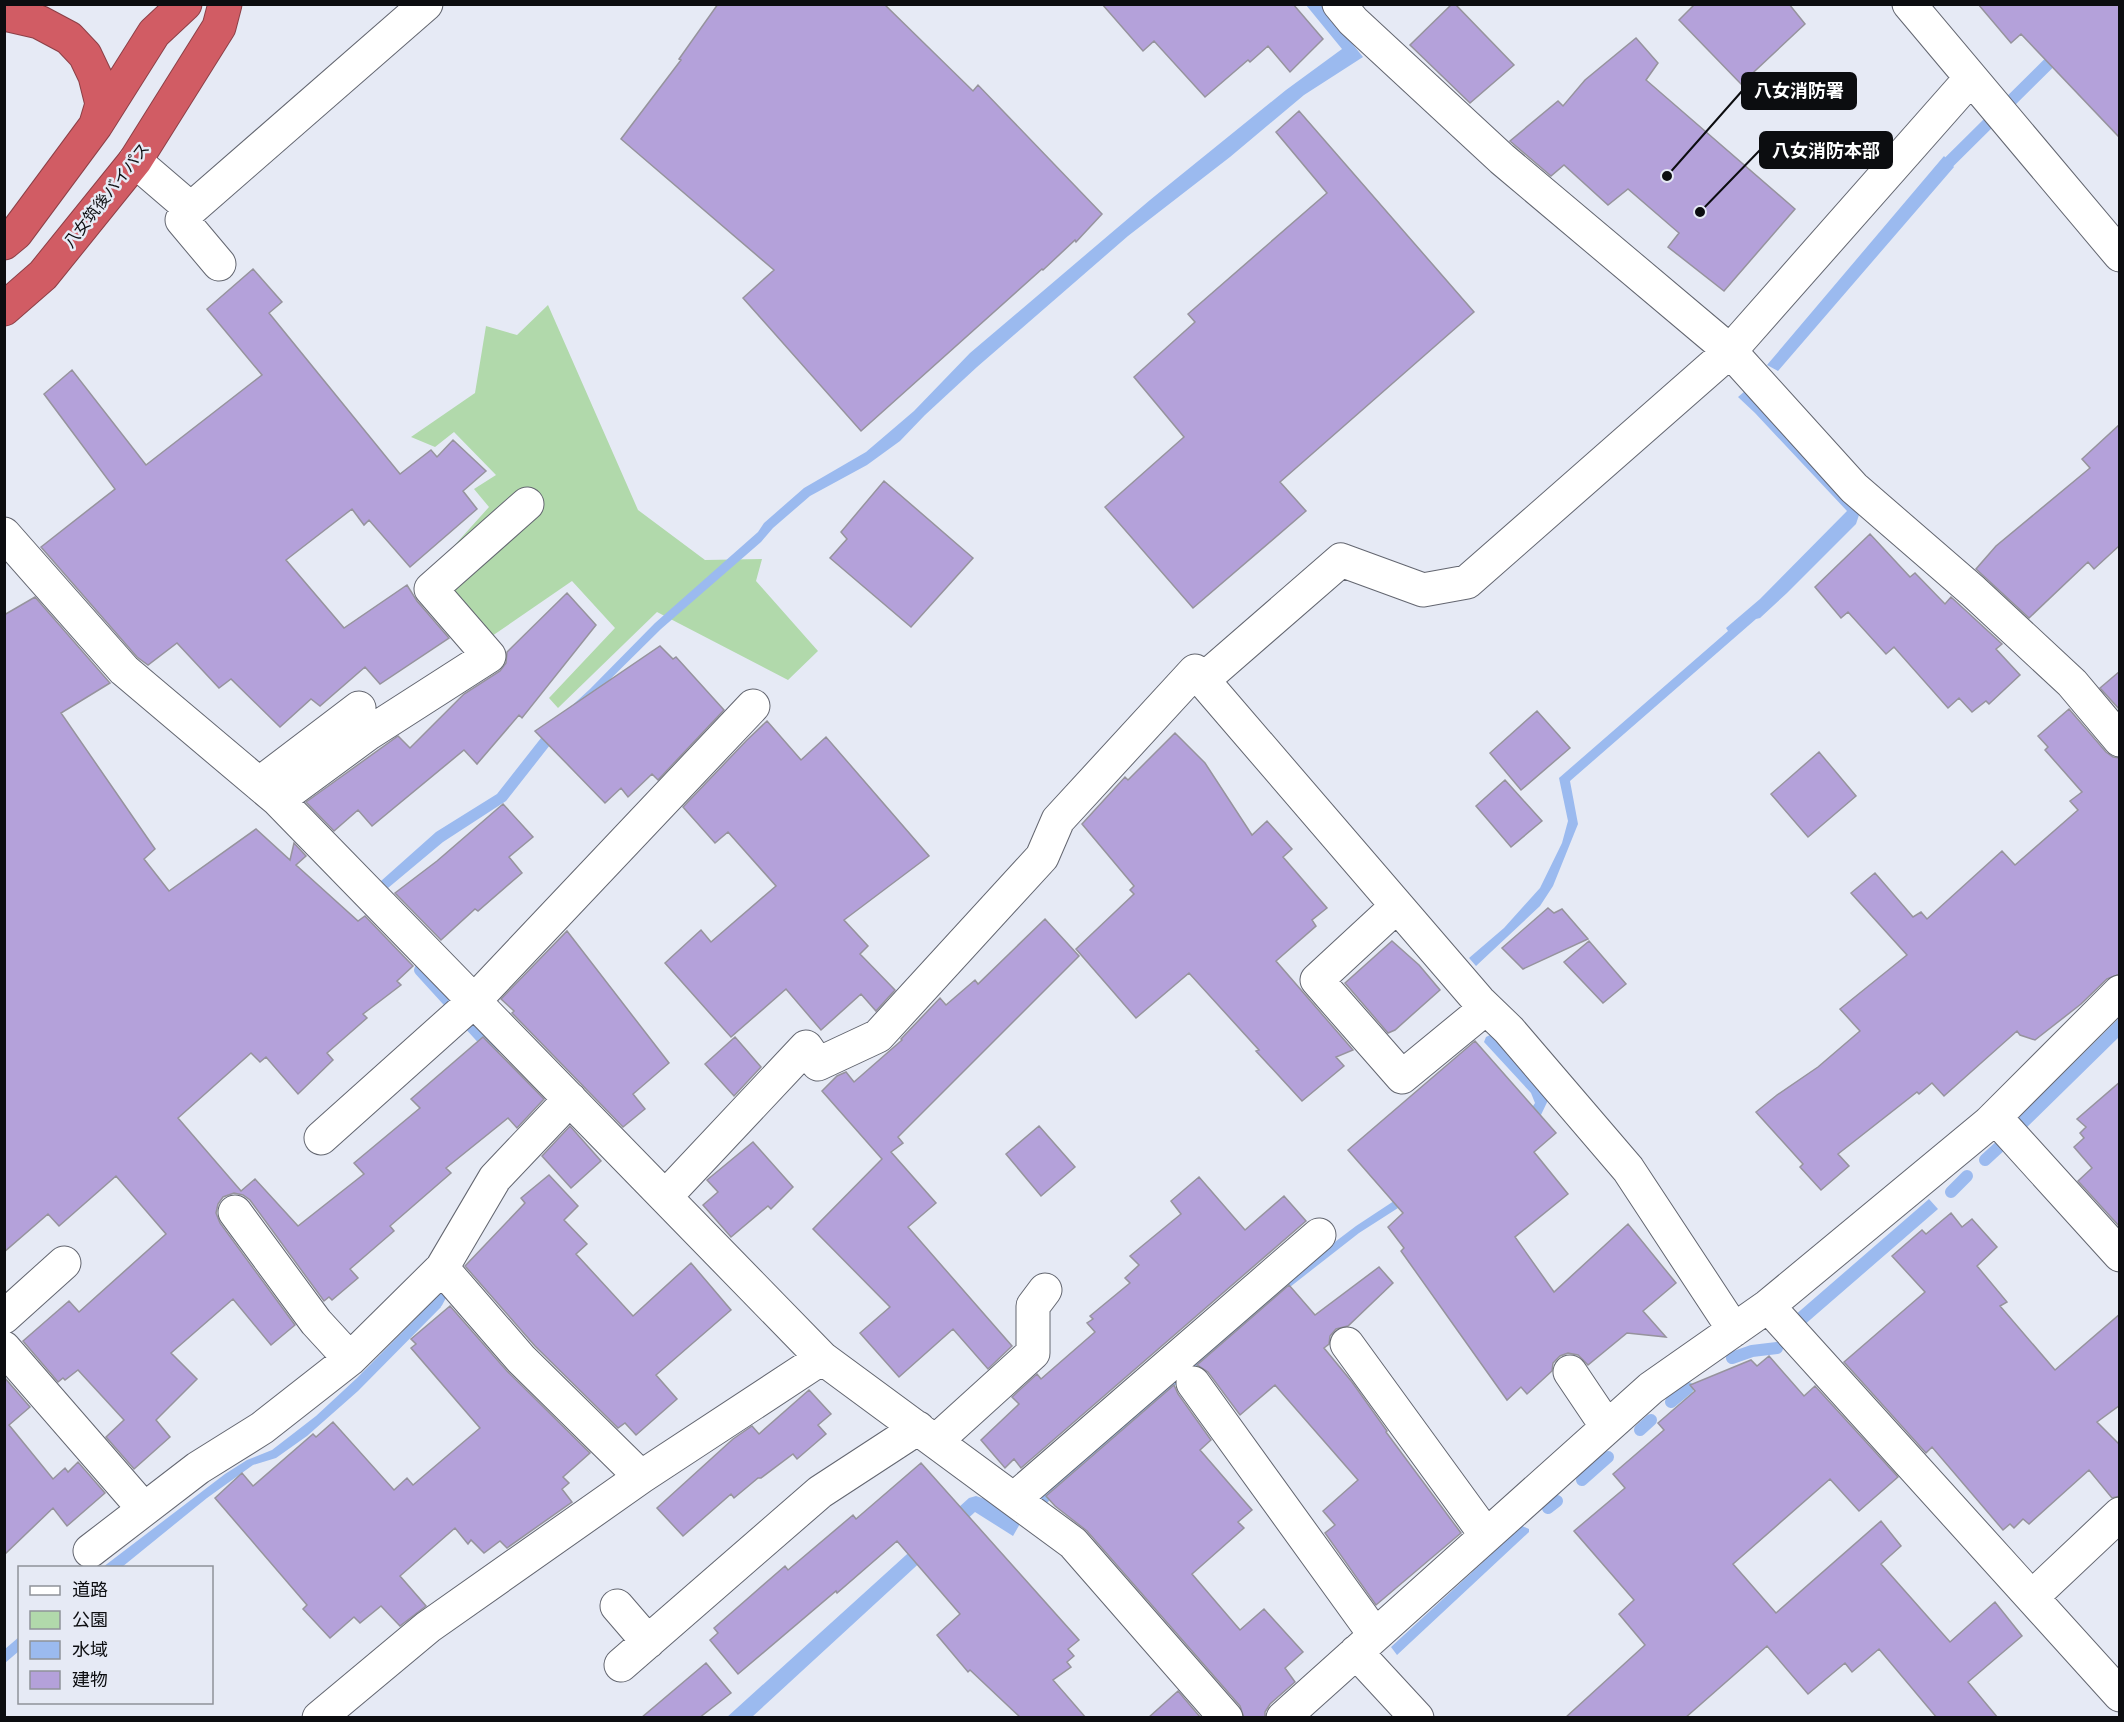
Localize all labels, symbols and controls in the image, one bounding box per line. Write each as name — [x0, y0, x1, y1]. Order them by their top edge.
callout: 八女消防署 — [1742, 73, 1856, 109]
text: 八女消防署 — [1754, 80, 1844, 101]
callout: 八女消防本部 — [1760, 132, 1892, 168]
street label: 八女筑後バイパス — [60, 139, 152, 251]
text: 八女消防本部 — [1772, 140, 1880, 161]
legend — [18, 1566, 213, 1704]
text: 道路 — [72, 1579, 108, 1600]
text: 公園 — [72, 1609, 108, 1630]
text: 水域 — [72, 1639, 108, 1660]
text: 建物 — [72, 1669, 108, 1690]

